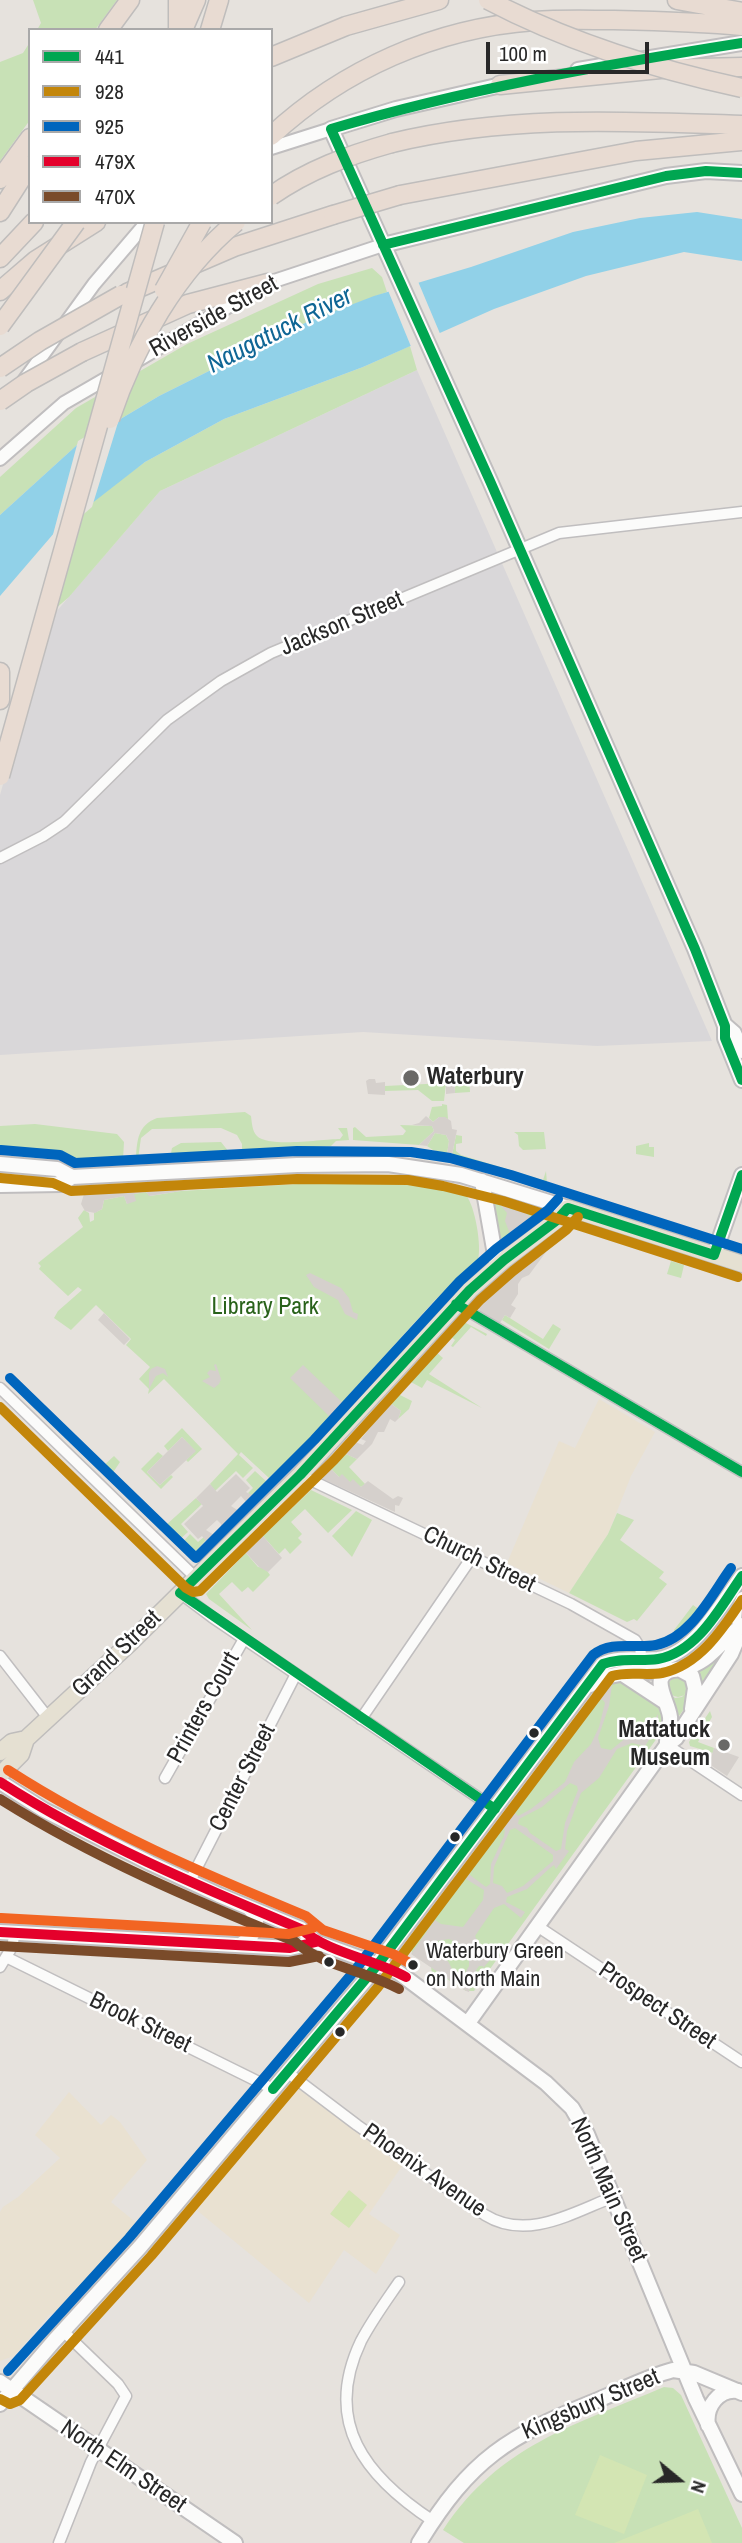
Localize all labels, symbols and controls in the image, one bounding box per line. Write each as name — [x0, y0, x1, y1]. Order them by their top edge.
legend — [28, 28, 273, 224]
scale bar — [490, 28, 653, 72]
text: 100 m — [499, 39, 547, 68]
text: 441 — [95, 42, 124, 71]
text: 928 — [95, 77, 124, 106]
text: 925 — [95, 112, 124, 141]
text: 479X — [95, 147, 135, 176]
text: 470X — [95, 182, 135, 211]
street label: Riverside Street — [145, 270, 283, 364]
water label: Naugatuck River — [202, 281, 358, 381]
street label: Jackson Street — [276, 585, 408, 663]
place label: Waterbury — [427, 1064, 524, 1092]
marker: Waterbury — [401, 1068, 421, 1088]
park label: Library Park — [211, 1294, 319, 1322]
street label: Church Street — [418, 1520, 540, 1600]
street label: Grand Street — [66, 1605, 168, 1703]
street label: Printers Court — [162, 1647, 246, 1769]
place label: Mattatuck Museum — [618, 1717, 710, 1773]
street label: Center Street — [204, 1719, 282, 1837]
unlabelled marker — [527, 1726, 541, 1740]
marker: Mattatuck Museum — [716, 1737, 732, 1753]
unlabelled marker — [448, 1830, 462, 1844]
place label: Waterbury Green on North Main — [426, 1939, 564, 1990]
unlabelled marker — [322, 1955, 336, 1969]
street label: Prospect Street — [593, 1956, 721, 2056]
marker: Waterbury Green on North Main — [406, 1958, 420, 1972]
street label: Brook Street — [85, 1986, 195, 2060]
unlabelled marker — [333, 2025, 347, 2039]
street label: North Main Street — [563, 2113, 653, 2267]
street label: Phoenix Avenue — [357, 2118, 491, 2224]
street label: Kingsbury Street — [518, 2363, 664, 2447]
street label: North Elm Street — [55, 2414, 191, 2520]
north arrow — [644, 2445, 714, 2515]
text: N — [685, 2477, 713, 2496]

